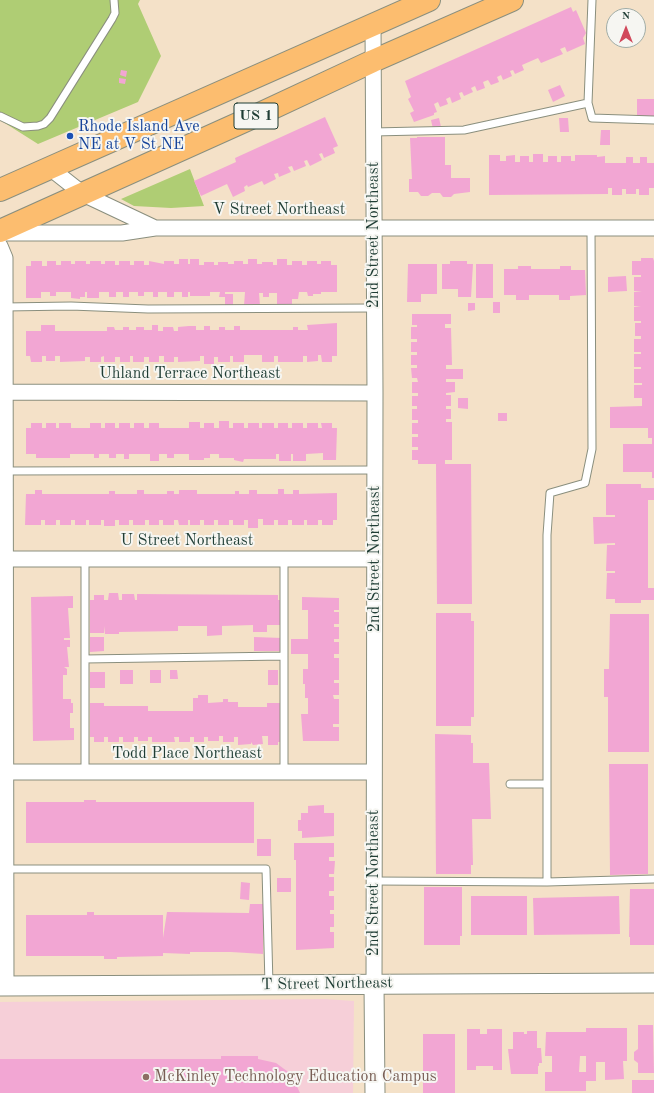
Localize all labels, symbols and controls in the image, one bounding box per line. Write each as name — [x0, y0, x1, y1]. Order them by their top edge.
north arrow — [606, 8, 646, 48]
text: N — [622, 11, 630, 22]
road number: US 1 — [234, 103, 278, 129]
place label: Rhode Island Ave NE at V St NE — [78, 117, 200, 155]
marker: Rhode Island Ave NE at V St NE — [65, 131, 75, 141]
street label: 2nd Street Northeast — [364, 162, 384, 308]
street label: V Street Northeast — [213, 200, 345, 220]
street label: Uhland Terrace Northeast — [99, 364, 281, 384]
street label: 2nd Street Northeast — [365, 486, 385, 632]
street label: U Street Northeast — [121, 531, 253, 551]
street label: Todd Place Northeast — [112, 744, 262, 764]
street label: 2nd Street Northeast — [364, 810, 384, 956]
street label: T Street Northeast — [261, 973, 393, 995]
place label: McKinley Technology Education Campus — [154, 1067, 437, 1087]
marker: McKinley Technology Education Campus — [141, 1072, 151, 1082]

